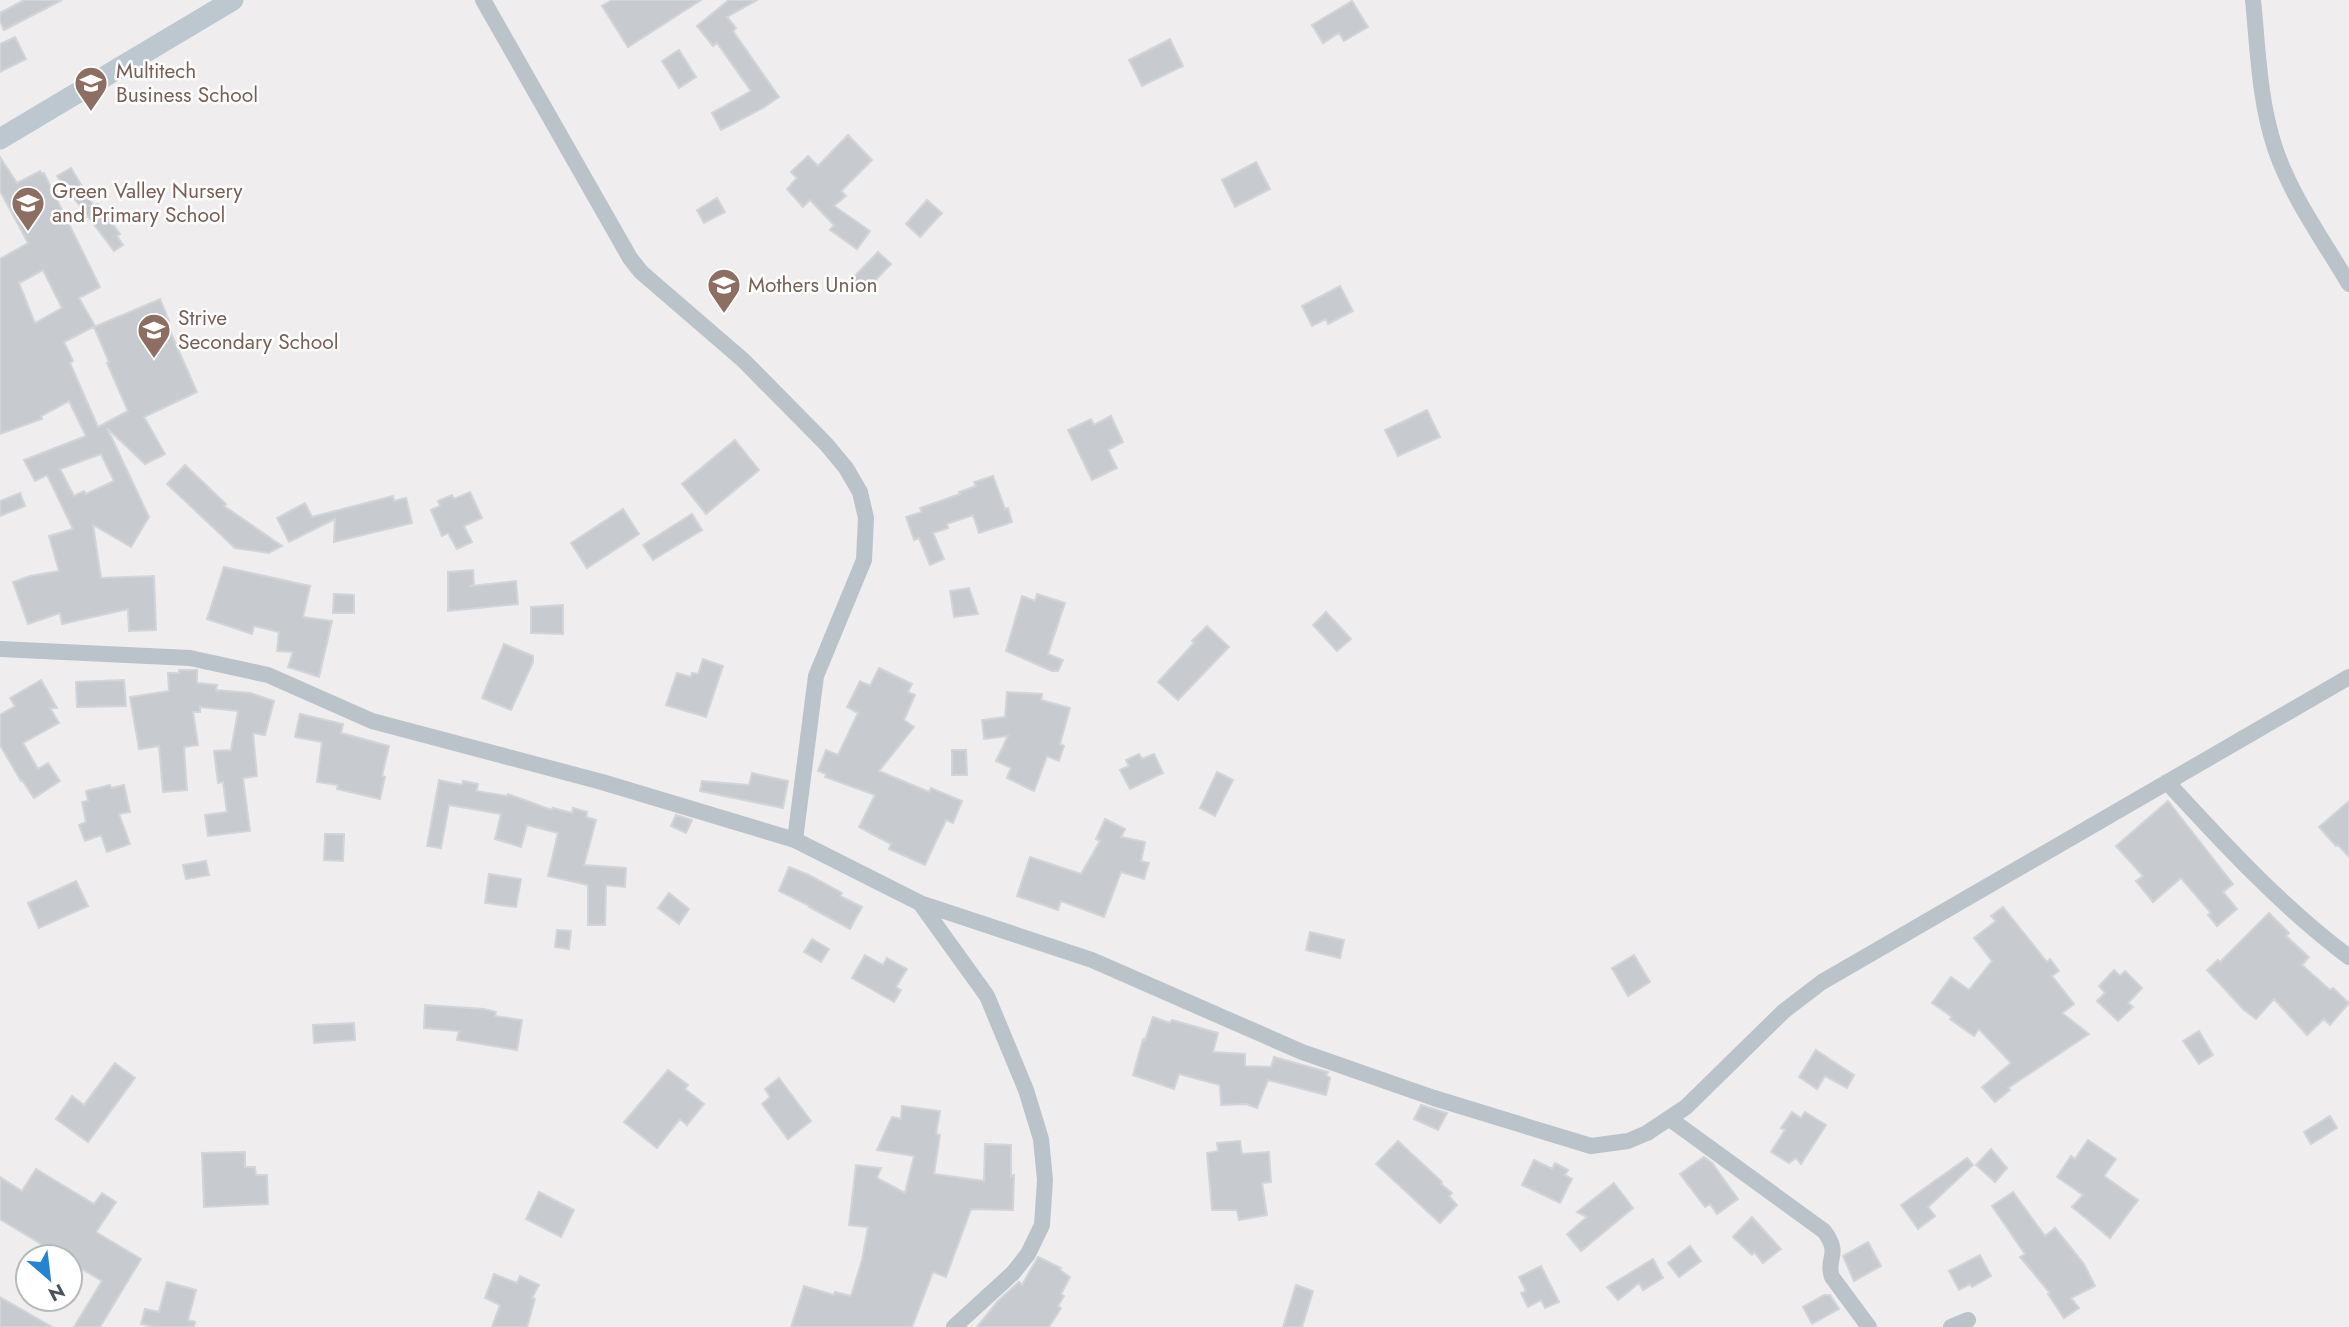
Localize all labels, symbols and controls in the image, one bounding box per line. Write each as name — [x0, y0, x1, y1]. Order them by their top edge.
place label: Multitech Business School — [116, 56, 258, 110]
school or university icon: Multitech Business School — [72, 64, 110, 113]
place label: Green Valley Nursery and Primary School — [52, 176, 243, 230]
school or university icon: Green Valley Nursery and Primary School — [9, 184, 47, 233]
school or university icon: Mothers Union — [705, 266, 743, 315]
place label: Mothers Union — [748, 270, 877, 300]
place label: Strive Secondary School — [178, 303, 339, 357]
school or university icon: Strive Secondary School — [135, 311, 173, 360]
north arrow — [14, 1243, 84, 1313]
text: N — [44, 1277, 70, 1308]

